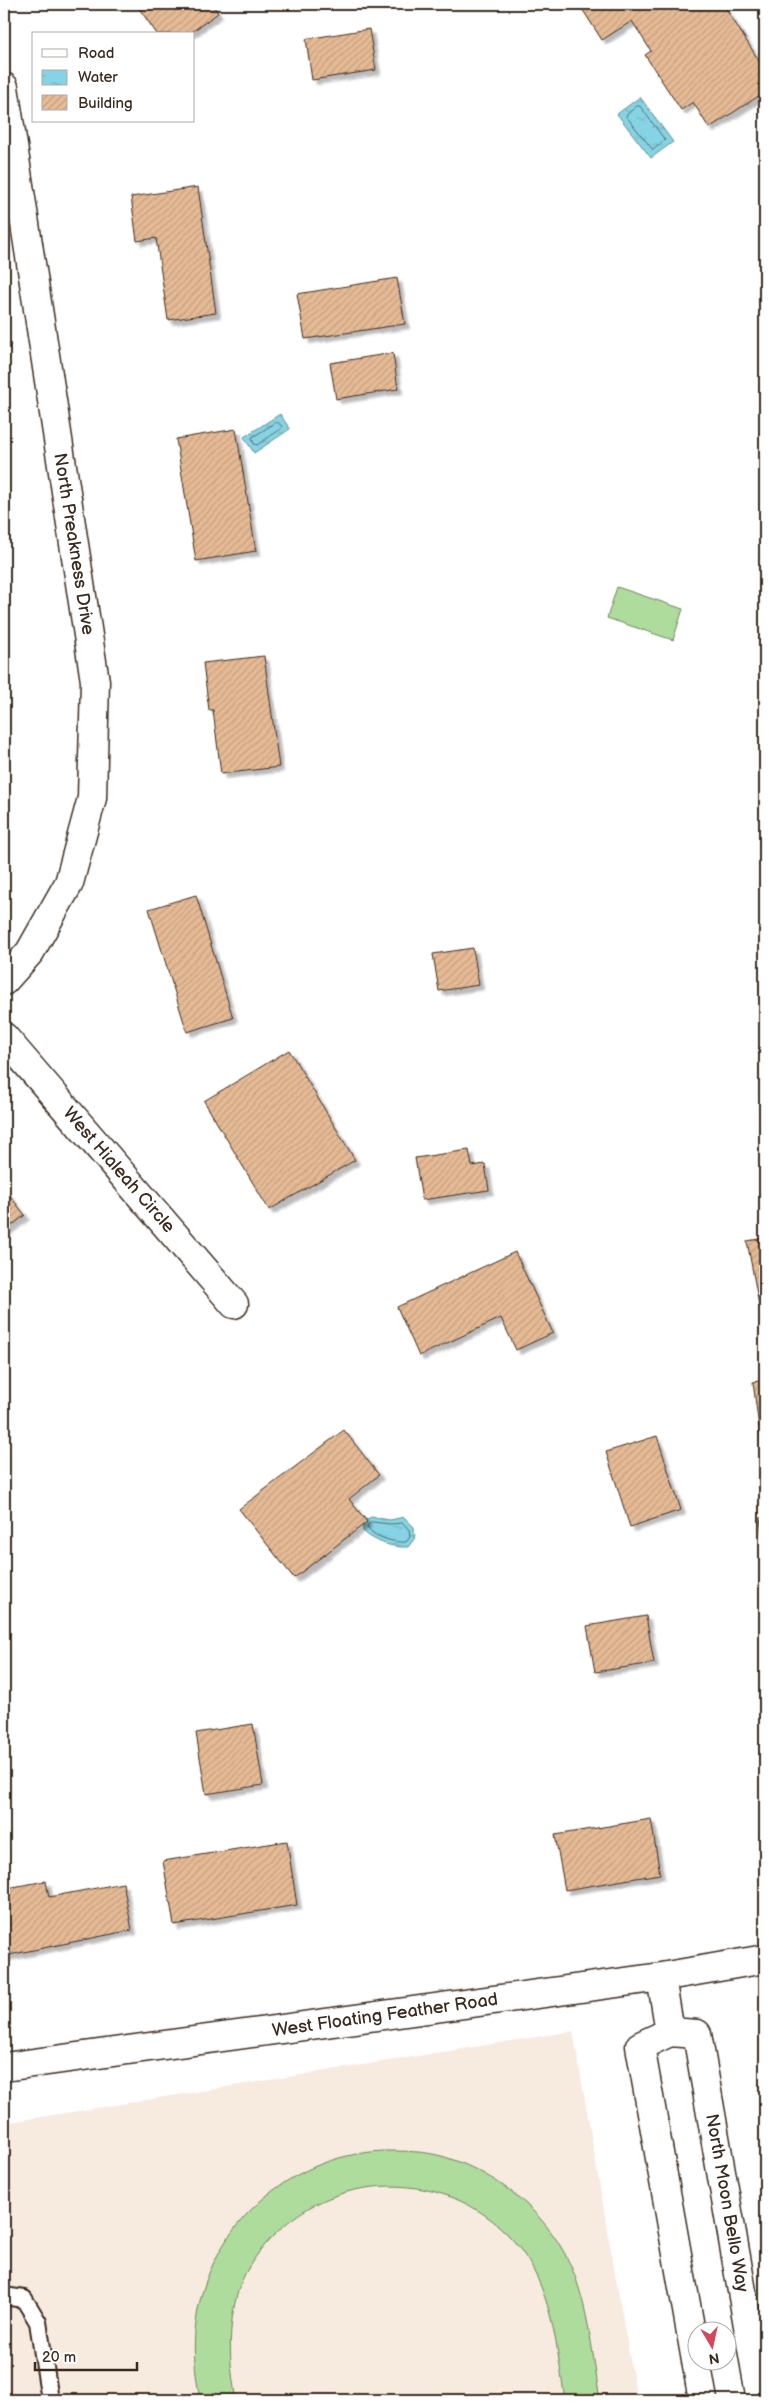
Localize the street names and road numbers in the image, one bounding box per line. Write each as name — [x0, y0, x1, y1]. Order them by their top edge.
street label: North Preakness Drive — [49, 452, 99, 637]
street label: West Hialeah Circle — [59, 1103, 180, 1237]
street label: West Floating Feather Road — [271, 1989, 499, 2041]
street label: North Moon Bello Way — [701, 2112, 753, 2295]

